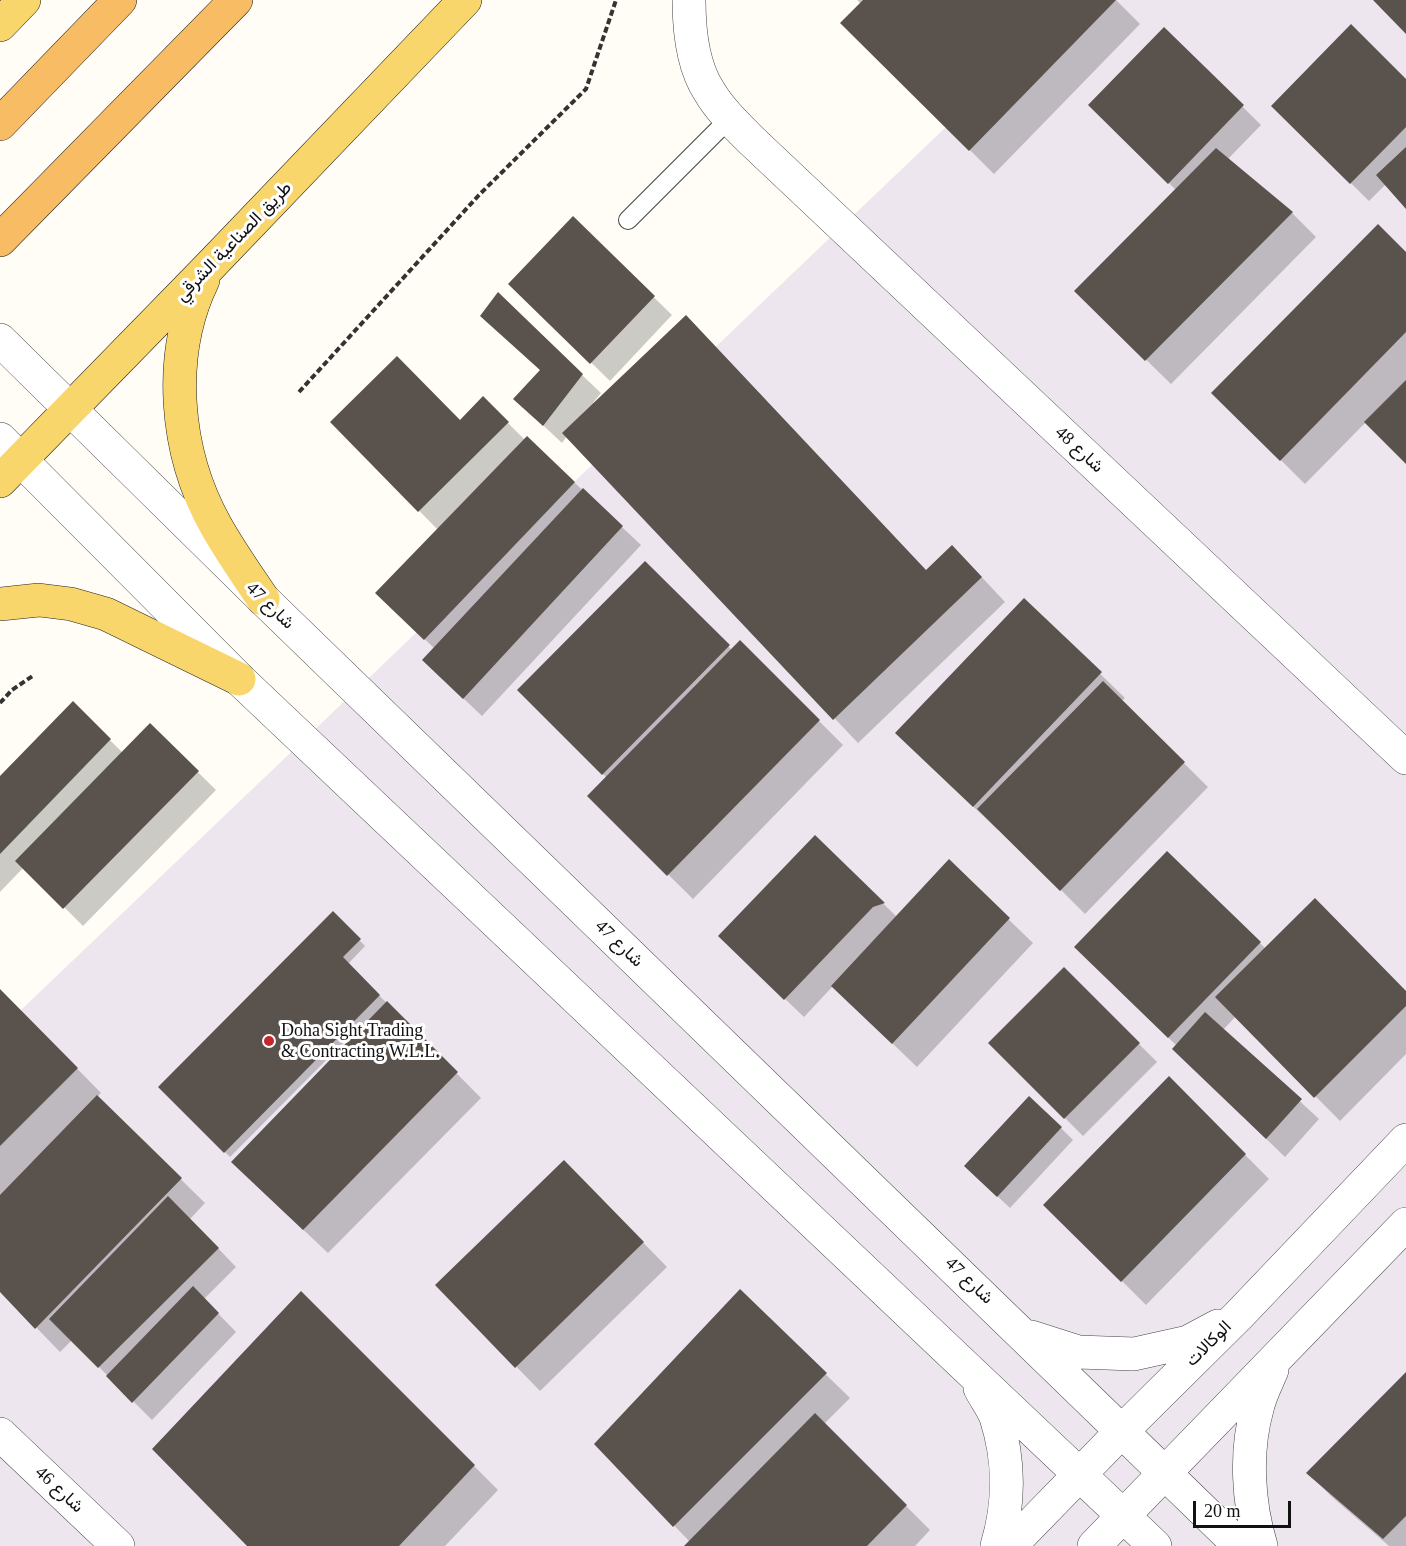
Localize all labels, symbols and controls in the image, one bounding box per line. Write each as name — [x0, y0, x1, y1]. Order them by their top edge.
street label: طريق الصناعية الشرقي — [171, 178, 297, 306]
street label: شارع 48 — [1050, 422, 1108, 478]
street label: شارع 47 — [241, 578, 299, 634]
street label: شارع 47 — [590, 916, 648, 972]
place label: Doha Sight Trading & Contracting W.L.L. — [281, 1020, 440, 1062]
marker: Doha Sight Trading & Contracting W.L.L. — [262, 1034, 276, 1048]
street label: شارع 47 — [940, 1253, 998, 1309]
street label: الوكالات — [1182, 1317, 1236, 1371]
street label: شارع 46 — [30, 1462, 88, 1518]
scale bar — [1196, 1489, 1294, 1527]
text: 20 m — [1204, 1501, 1241, 1521]

